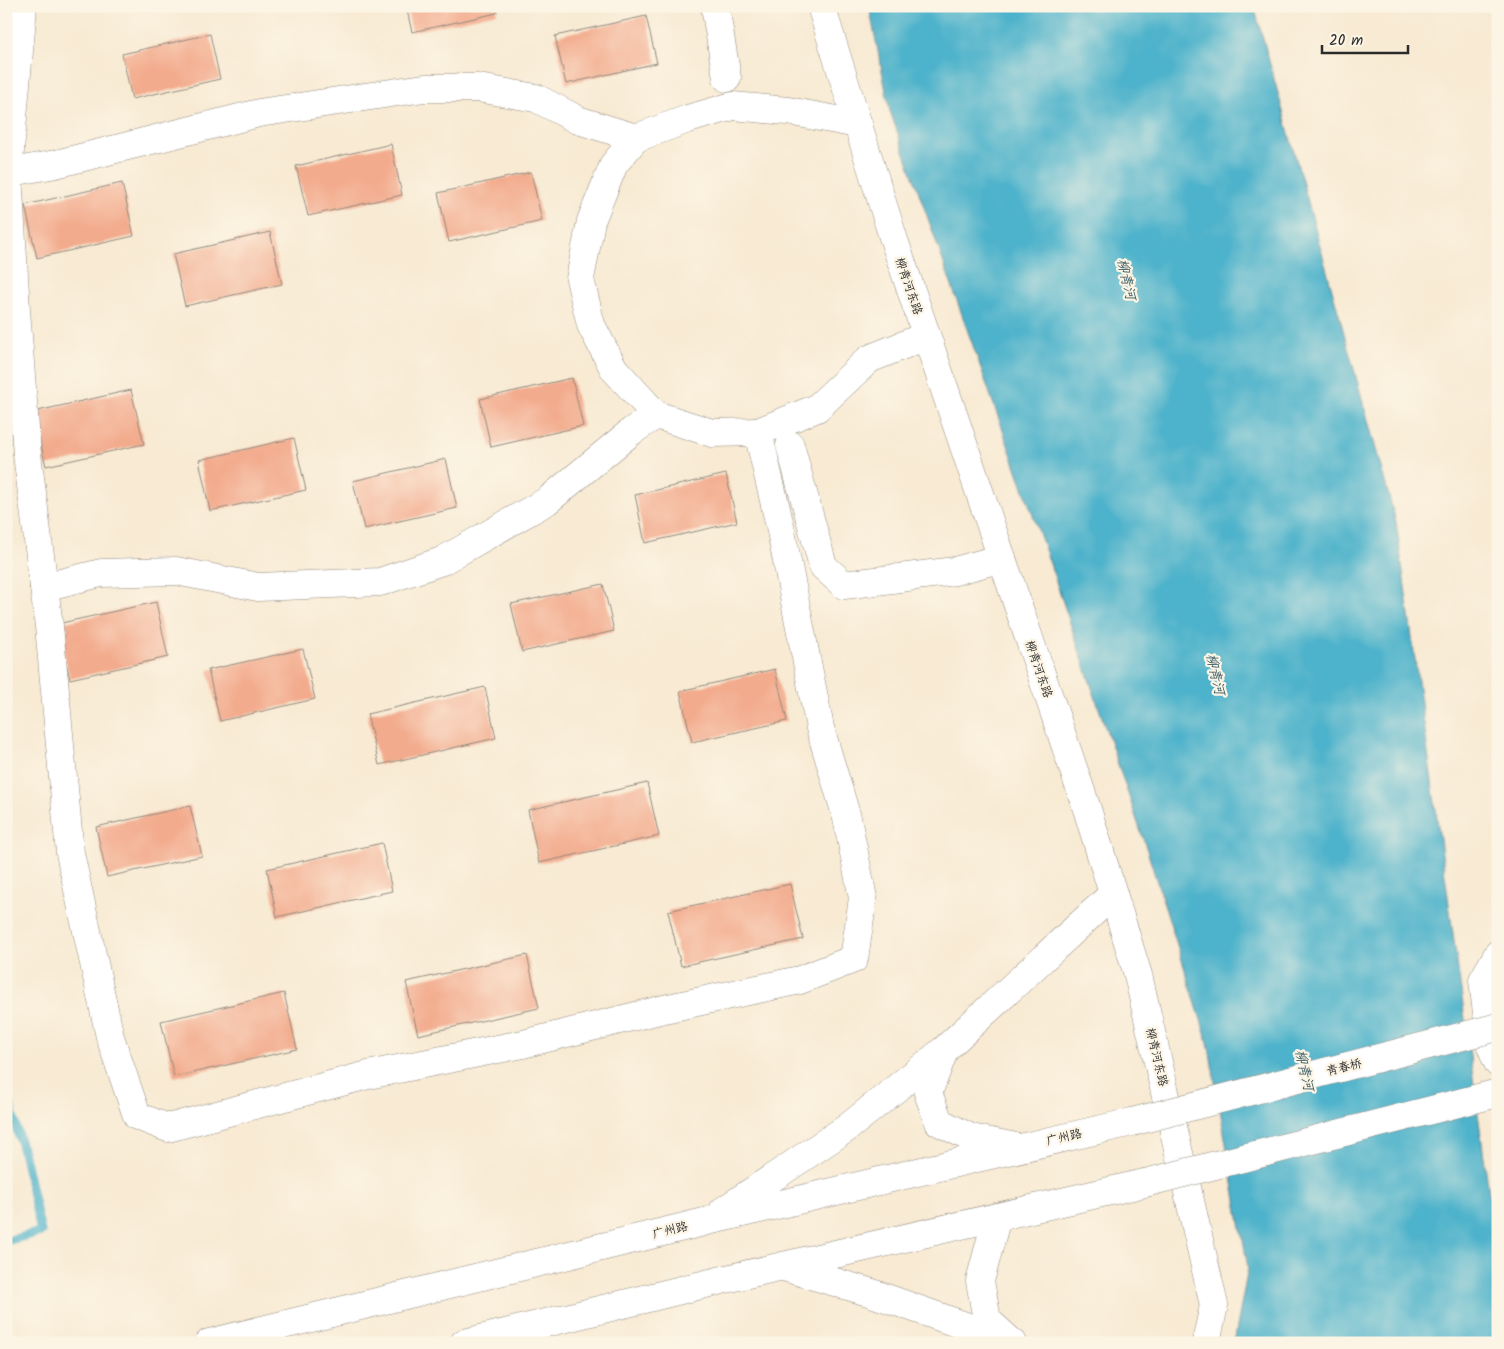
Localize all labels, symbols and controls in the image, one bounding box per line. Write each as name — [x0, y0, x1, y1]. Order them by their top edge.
scale bar — [1322, 22, 1408, 54]
text: 20 m — [1329, 29, 1363, 53]
street label: 柳青河东路 — [890, 255, 927, 318]
water label: 柳青河 — [1111, 256, 1142, 304]
street label: 柳青河东路 — [1020, 638, 1057, 701]
water label: 柳青河 — [1200, 651, 1231, 699]
street label: 柳青河东路 — [1141, 1026, 1173, 1088]
water label: 柳青河 — [1289, 1047, 1320, 1095]
street label: 青春桥 — [1324, 1054, 1365, 1081]
street label: 广州路 — [1044, 1124, 1084, 1151]
street label: 广州路 — [650, 1217, 690, 1244]

